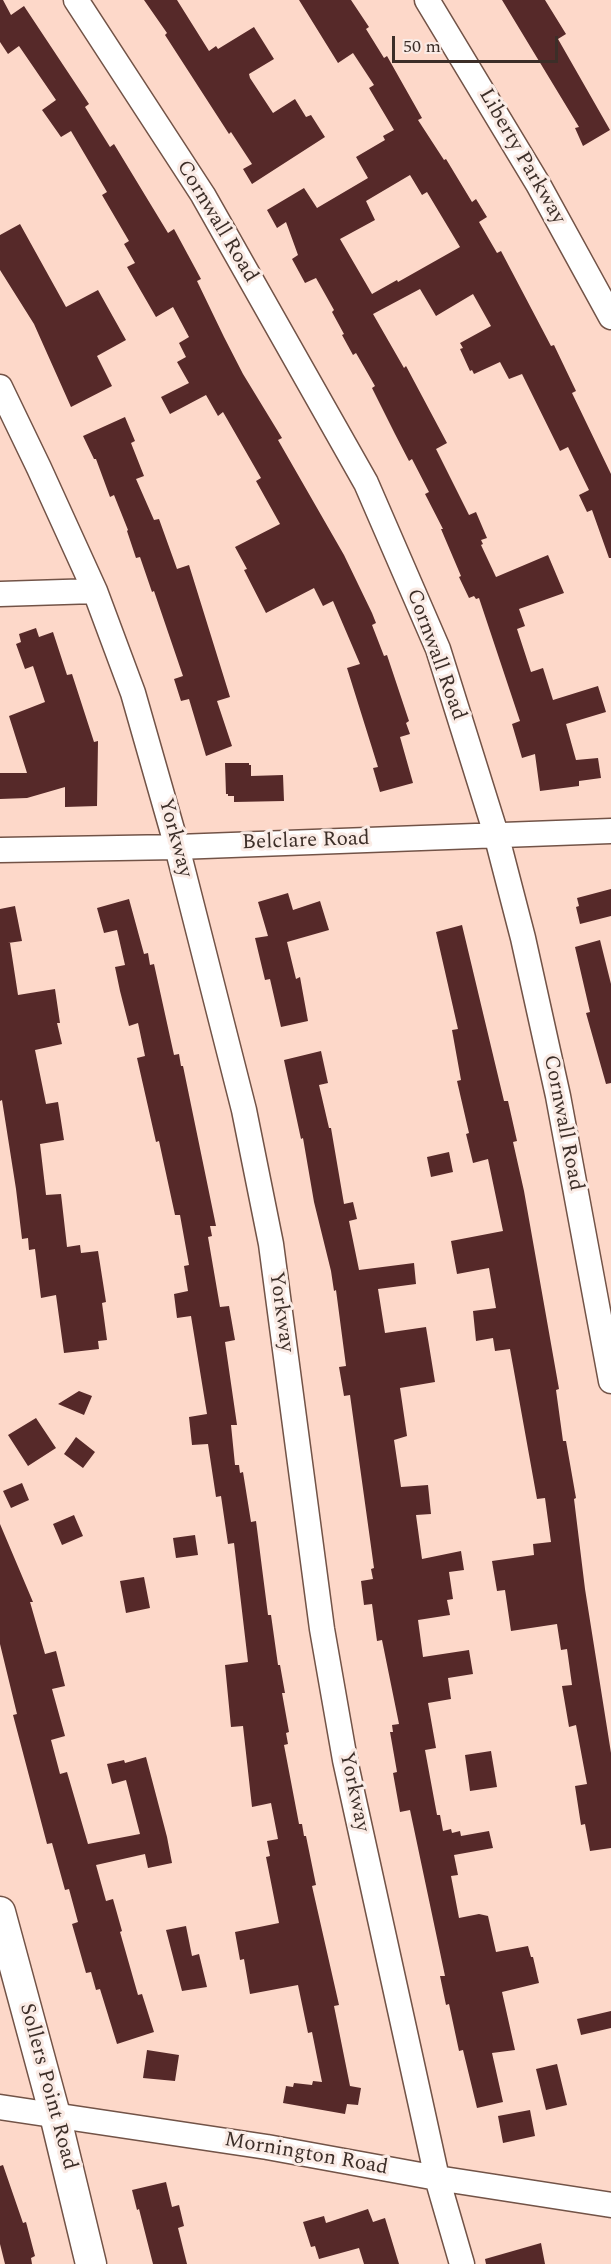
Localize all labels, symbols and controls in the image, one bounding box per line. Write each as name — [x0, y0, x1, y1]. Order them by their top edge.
scale bar — [395, 24, 562, 62]
text: 50 m — [403, 33, 441, 60]
street label: Liberty Parkway — [472, 85, 570, 229]
street label: Cornwall Road — [170, 156, 262, 288]
street label: Cornwall Road — [400, 586, 470, 724]
street label: Yorkway — [151, 796, 197, 880]
street label: Belclare Road — [242, 827, 370, 857]
street label: Cornwall Road — [536, 1053, 588, 1193]
street label: Yorkway — [262, 1270, 298, 1354]
street label: Yorkway — [332, 1750, 374, 1834]
street label: Sollers Point Road — [13, 2001, 81, 2173]
street label: Mornington Road — [222, 2128, 390, 2182]

